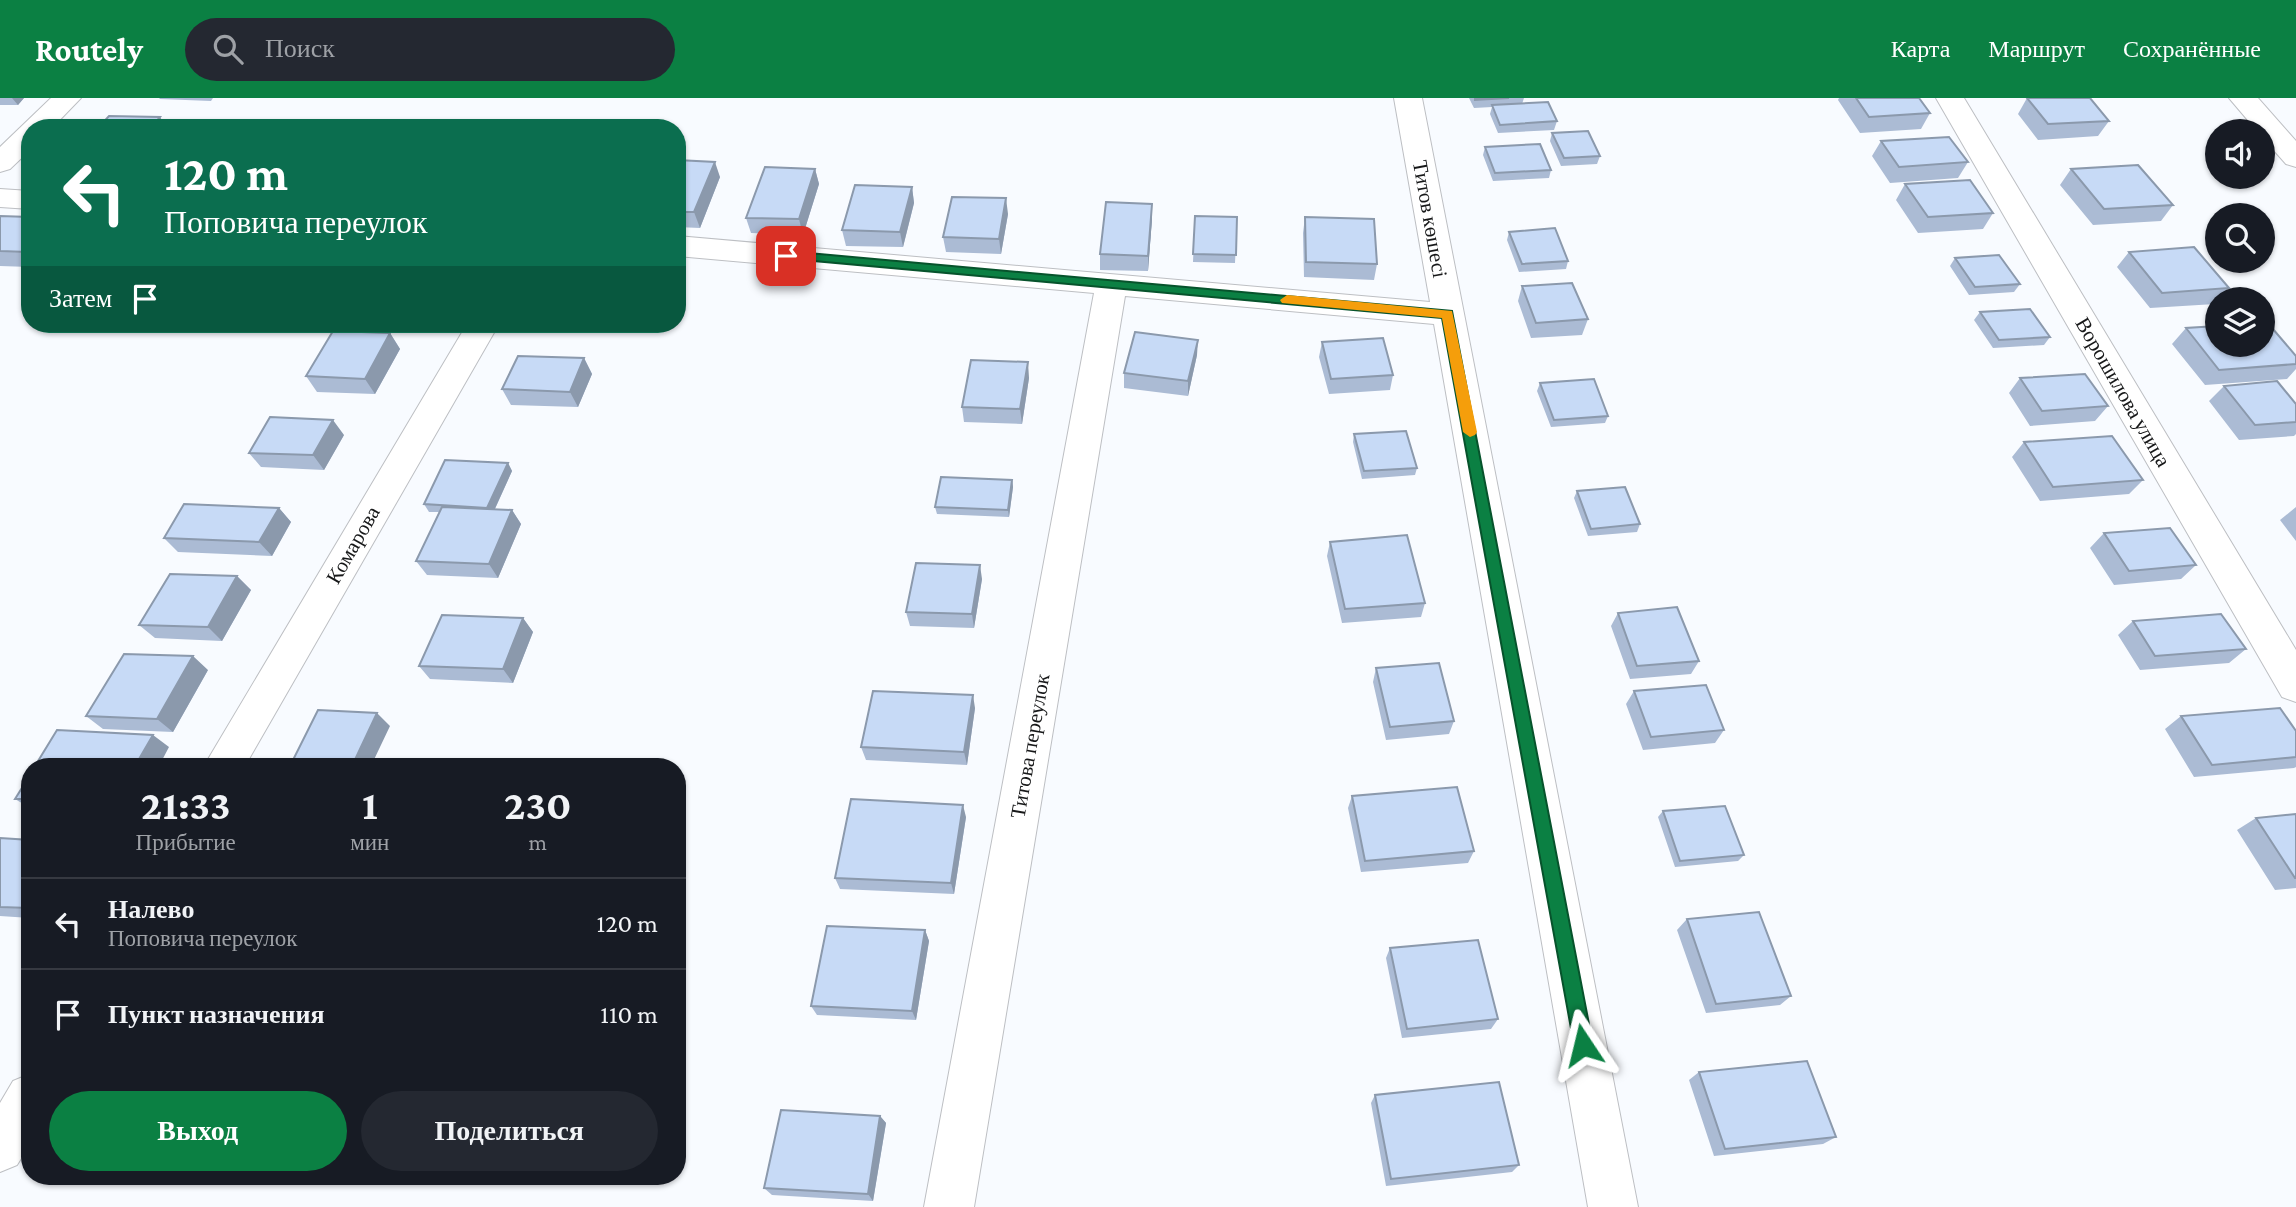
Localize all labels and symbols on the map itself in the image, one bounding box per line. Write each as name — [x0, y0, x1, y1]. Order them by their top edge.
street label: Титов көшесі — [1408, 158, 1452, 280]
pin — [756, 226, 816, 286]
street label: Ворошилова улица — [2070, 313, 2176, 472]
street label: Комарова — [321, 501, 385, 588]
street label: Титова переулок — [1005, 671, 1055, 820]
position arrow — [1546, 1008, 1620, 1082]

